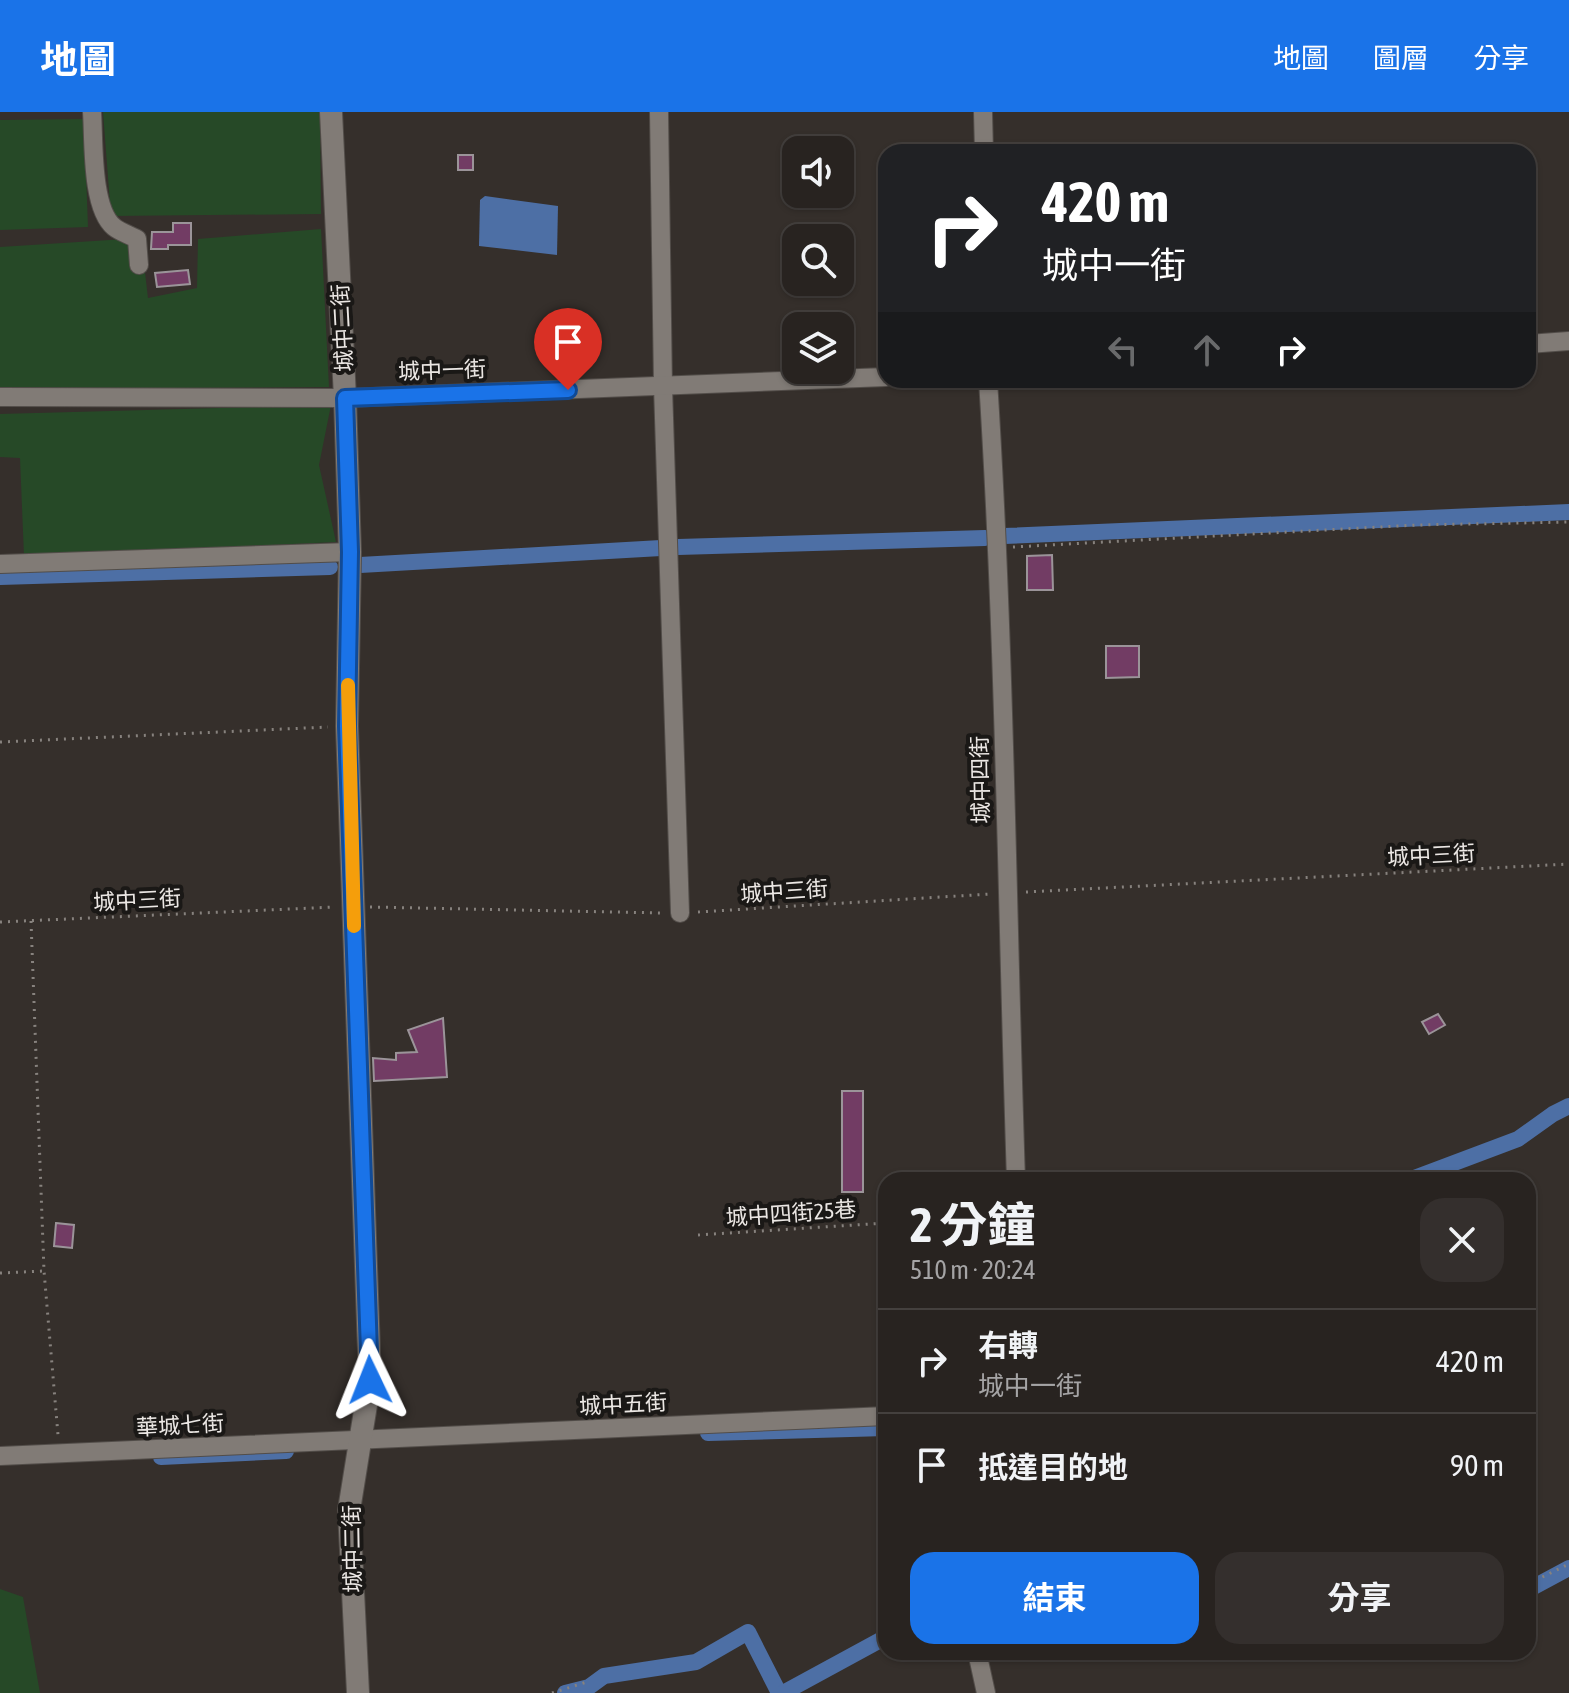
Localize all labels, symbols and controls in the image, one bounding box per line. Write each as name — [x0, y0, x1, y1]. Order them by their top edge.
text: 地圖 — [40, 38, 116, 81]
text: 地圖 — [1273, 42, 1329, 74]
text: 圖層 — [1373, 42, 1429, 74]
text: 分享 — [1473, 42, 1529, 74]
map controls — [782, 136, 854, 384]
button: sound — [782, 136, 854, 208]
text: 420 m — [1042, 170, 1169, 234]
icon: right — [910, 176, 1014, 280]
button: search — [782, 224, 854, 296]
text: 城中一街 — [1042, 244, 1186, 286]
street label: 城中二街 — [327, 283, 357, 373]
pin — [534, 308, 602, 390]
button: layers — [782, 312, 854, 384]
icon: arrive — [546, 320, 590, 364]
icon: left — [1101, 328, 1145, 372]
icon: ahead — [1185, 328, 1229, 372]
icon: right — [1269, 328, 1313, 372]
street label: 城中一街 — [398, 355, 486, 385]
street label: 城中四街 — [966, 736, 994, 824]
street label: 城中三街 — [1386, 840, 1476, 870]
street label: 城中三街 — [739, 875, 829, 907]
street label: 城中三街 — [92, 885, 182, 915]
street label: 城中四街25巷 — [725, 1195, 857, 1231]
text: 2 分鐘 — [910, 1197, 1035, 1252]
button: close — [1420, 1198, 1504, 1282]
text: 510 m · 20:24 — [910, 1255, 1036, 1285]
text: 右轉 — [978, 1328, 1038, 1362]
position arrow — [328, 1338, 412, 1422]
icon: right — [910, 1339, 954, 1383]
text: 420 m — [1436, 1344, 1504, 1378]
text: 城中一街 — [978, 1371, 1082, 1401]
street label: 城中五街 — [578, 1389, 668, 1419]
street label: 華城七街 — [135, 1410, 225, 1440]
icon: arrive — [910, 1443, 954, 1487]
text: 90 m — [1450, 1448, 1504, 1482]
text: 抵達目的地 — [978, 1450, 1128, 1484]
street label: 城中二街 — [338, 1505, 366, 1593]
button: 結束 — [910, 1552, 1199, 1644]
button: 分享 — [1215, 1552, 1504, 1644]

